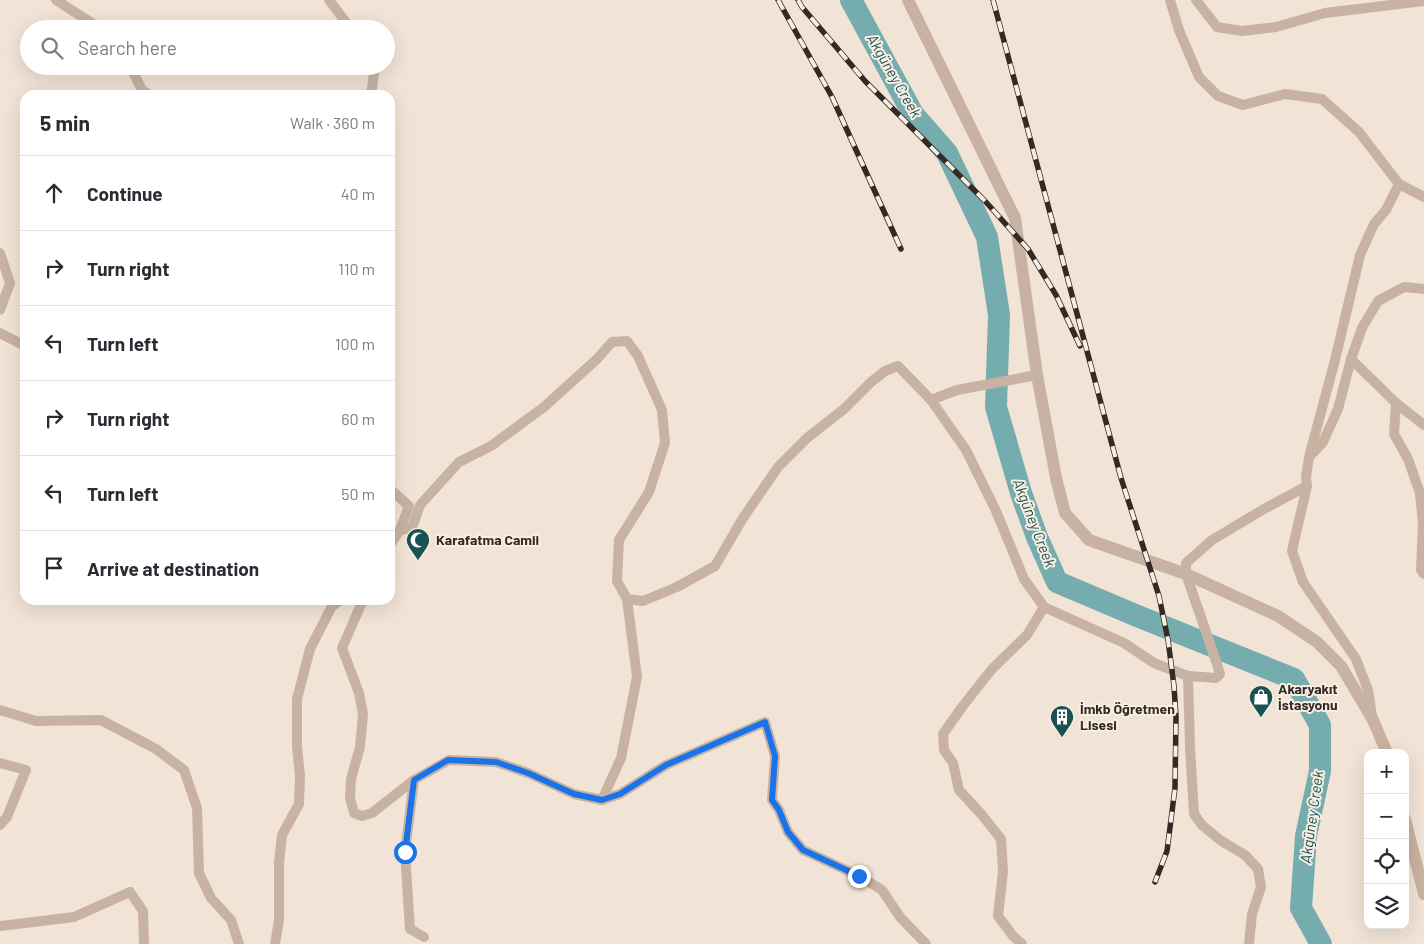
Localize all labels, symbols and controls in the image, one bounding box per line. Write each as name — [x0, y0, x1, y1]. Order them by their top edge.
search box — [20, 20, 395, 75]
water label: Akgüney Creek — [864, 31, 926, 121]
icon: search — [38, 34, 66, 62]
text: Search here — [78, 36, 177, 59]
text: 5 min — [40, 110, 90, 135]
text: Walk · 360 m — [290, 113, 375, 132]
icon: ahead — [40, 179, 68, 207]
text: Continue — [87, 182, 163, 205]
text: 40 m — [341, 184, 375, 203]
icon: right — [40, 254, 68, 282]
text: Turn right — [87, 257, 169, 280]
text: 110 m — [338, 259, 375, 278]
icon: left — [40, 329, 68, 357]
text: Turn left — [87, 332, 158, 355]
text: 100 m — [335, 334, 375, 353]
icon: right — [40, 404, 68, 432]
text: Turn right — [87, 407, 169, 430]
text: 60 m — [341, 409, 375, 428]
water label: Akgüney Creek — [1010, 476, 1060, 570]
icon: left — [40, 479, 68, 507]
text: Turn left — [87, 482, 158, 505]
text: 50 m — [341, 484, 375, 503]
mosque icon: Karafatma Camii — [405, 527, 431, 561]
place label: Karafatma Camii — [436, 531, 539, 548]
icon: arrive — [40, 554, 68, 582]
text: Arrive at destination — [87, 557, 259, 580]
place label: Akaryakıt İstasyonu — [1278, 680, 1338, 713]
shop icon: Akaryakıt İstasyonu — [1248, 684, 1274, 718]
place label: İmkb Öğretmen Lisesi — [1080, 700, 1175, 733]
building icon: İmkb Öğretmen Lisesi — [1049, 704, 1075, 738]
map controls — [1364, 749, 1409, 929]
button: + — [1364, 749, 1409, 794]
water label: Akgüney Creek — [1296, 769, 1327, 864]
button: − — [1364, 794, 1409, 839]
button: locate — [1364, 839, 1409, 884]
route start — [394, 841, 417, 864]
route end — [848, 865, 871, 888]
button: layers — [1364, 884, 1409, 929]

